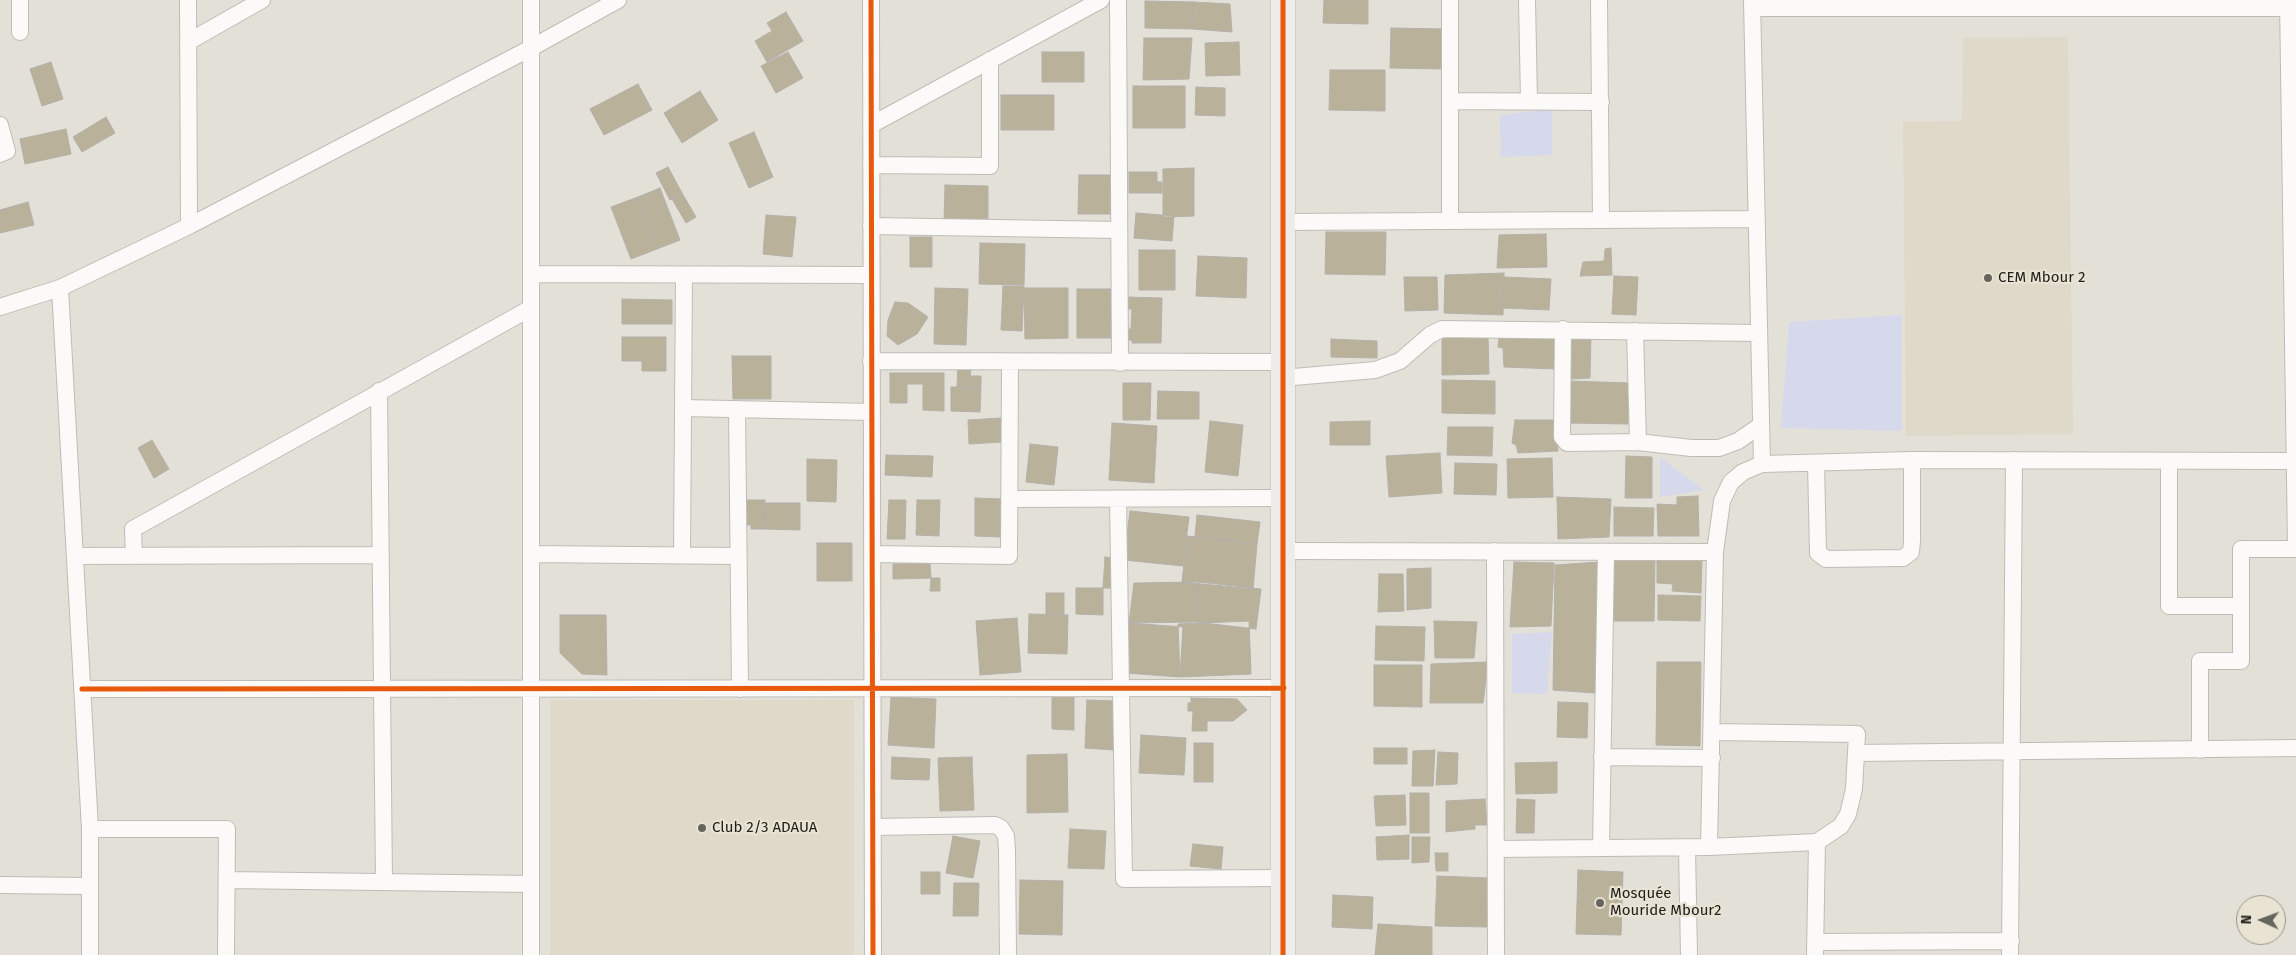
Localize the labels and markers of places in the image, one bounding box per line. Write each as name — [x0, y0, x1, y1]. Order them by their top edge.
place label: CEM Mbour 2 — [1998, 269, 2085, 287]
marker: CEM Mbour 2 — [1982, 272, 1994, 284]
place label: Club 2/3 ADAUA — [712, 819, 817, 837]
marker: Club 2/3 ADAUA — [696, 822, 708, 834]
place label: Mosquée Mouride Mbour2 — [1610, 885, 1722, 920]
marker: Mosquée Mouride Mbour2 — [1594, 897, 1606, 909]

